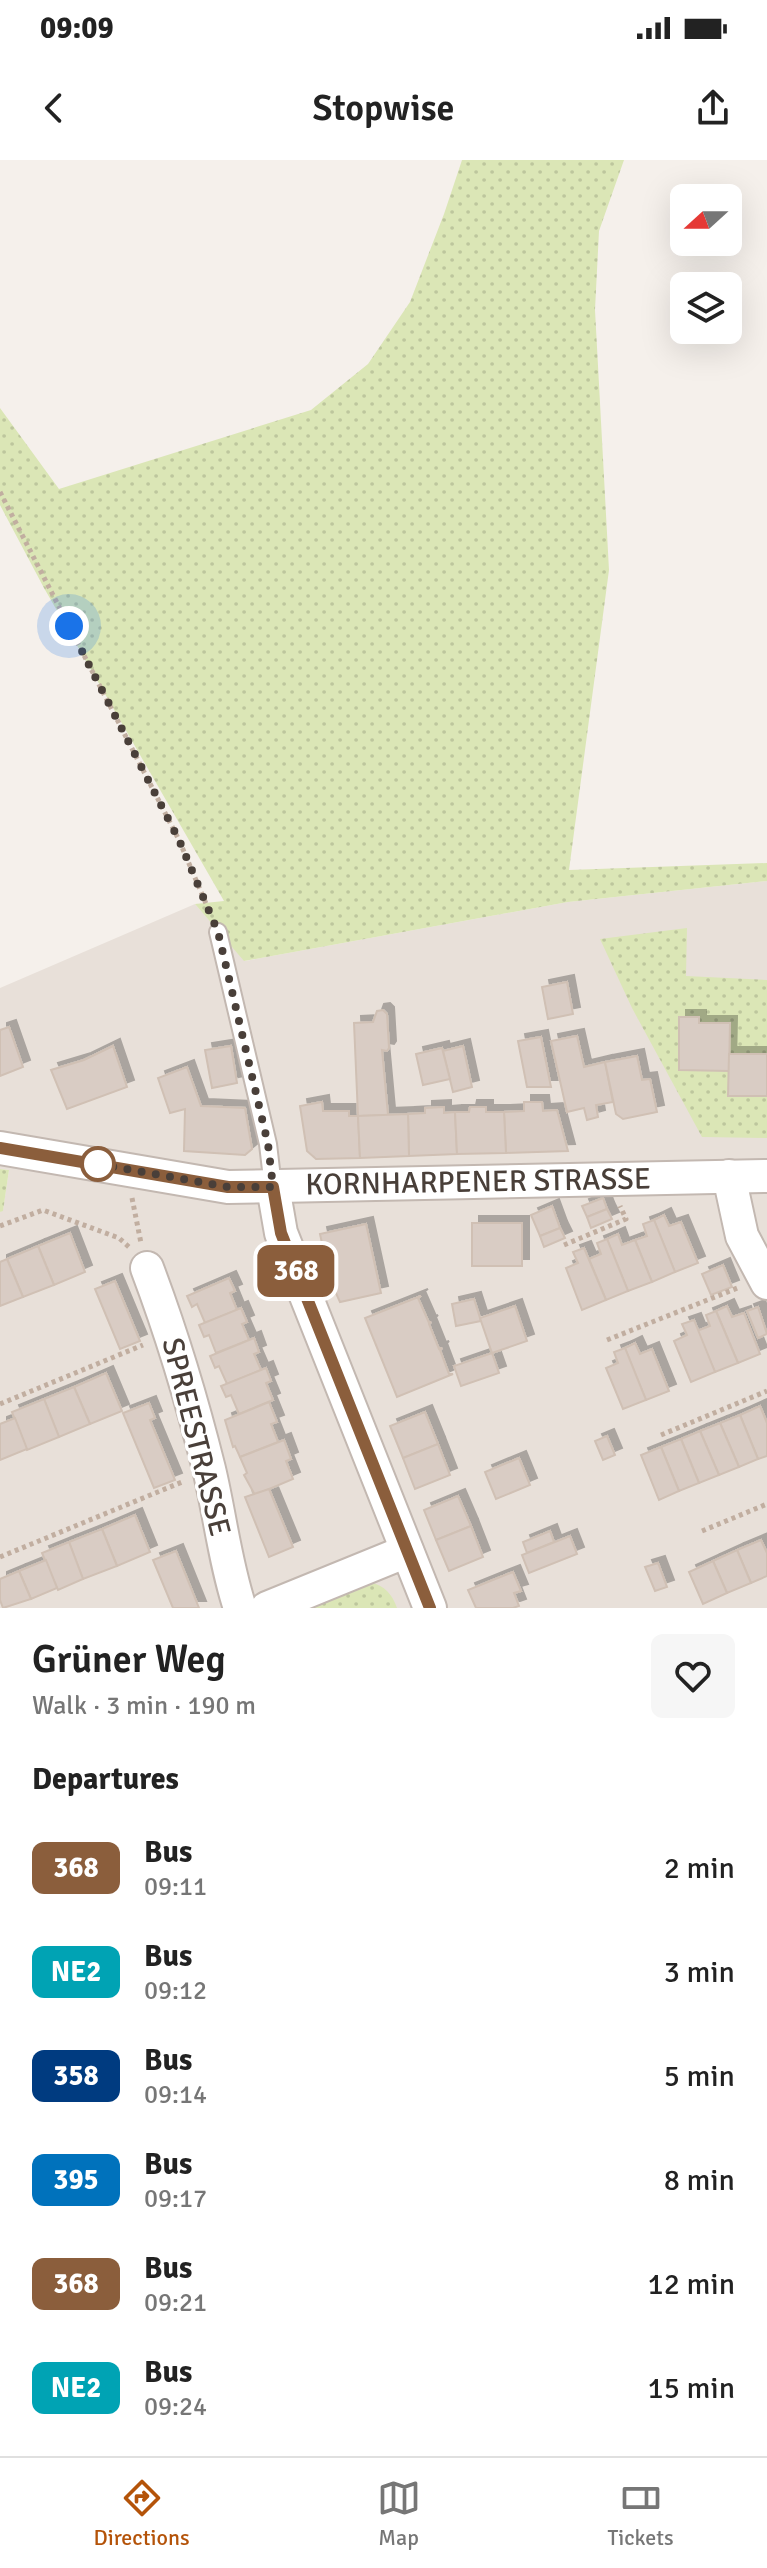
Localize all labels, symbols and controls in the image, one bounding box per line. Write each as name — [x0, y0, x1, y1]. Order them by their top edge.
text: 09:09 — [40, 10, 114, 47]
icon: back — [32, 86, 76, 130]
text: Stopwise — [312, 86, 455, 131]
icon: share — [691, 86, 735, 130]
north arrow — [670, 184, 742, 256]
map controls — [670, 184, 742, 344]
button: layers — [670, 272, 742, 344]
your location — [49, 606, 89, 646]
unlabelled marker — [81, 1147, 115, 1181]
street label: KORNHARPENER STRASSE — [305, 1160, 651, 1204]
line badge: 368 — [250, 1245, 342, 1297]
text: 368 — [273, 1254, 319, 1288]
street label: SPREESTRASSE — [153, 1334, 239, 1540]
button: heart — [651, 1634, 735, 1718]
text: Grüner Weg — [32, 1636, 226, 1683]
text: Walk · 3 min · 190 m — [32, 1690, 256, 1722]
text: Departures — [32, 1761, 179, 1798]
text: Bus — [144, 1834, 192, 1871]
text: 2 min — [664, 1850, 735, 1887]
text: 368 — [53, 1851, 99, 1885]
text: 09:11 — [144, 1871, 207, 1903]
text: Bus — [144, 1938, 192, 1975]
text: 3 min — [664, 1954, 735, 1991]
text: NE2 — [51, 1955, 101, 1989]
text: 09:12 — [144, 1975, 207, 2007]
text: Bus — [144, 2042, 192, 2079]
text: 5 min — [664, 2058, 735, 2095]
text: 358 — [53, 2059, 99, 2093]
text: 09:14 — [144, 2079, 207, 2111]
text: Bus — [144, 2146, 192, 2183]
text: 8 min — [664, 2162, 735, 2199]
text: 395 — [53, 2163, 99, 2197]
text: 09:17 — [144, 2183, 207, 2215]
text: Bus — [144, 2250, 192, 2287]
text: 12 min — [648, 2266, 735, 2303]
text: 368 — [53, 2267, 99, 2301]
text: 09:21 — [144, 2287, 207, 2319]
text: Bus — [144, 2354, 192, 2391]
text: 15 min — [648, 2370, 735, 2407]
text: NE2 — [51, 2371, 101, 2405]
text: 09:24 — [144, 2391, 207, 2423]
tab: Directions — [93, 2476, 190, 2551]
tab: Map — [377, 2476, 421, 2551]
tab: Tickets — [607, 2476, 674, 2551]

